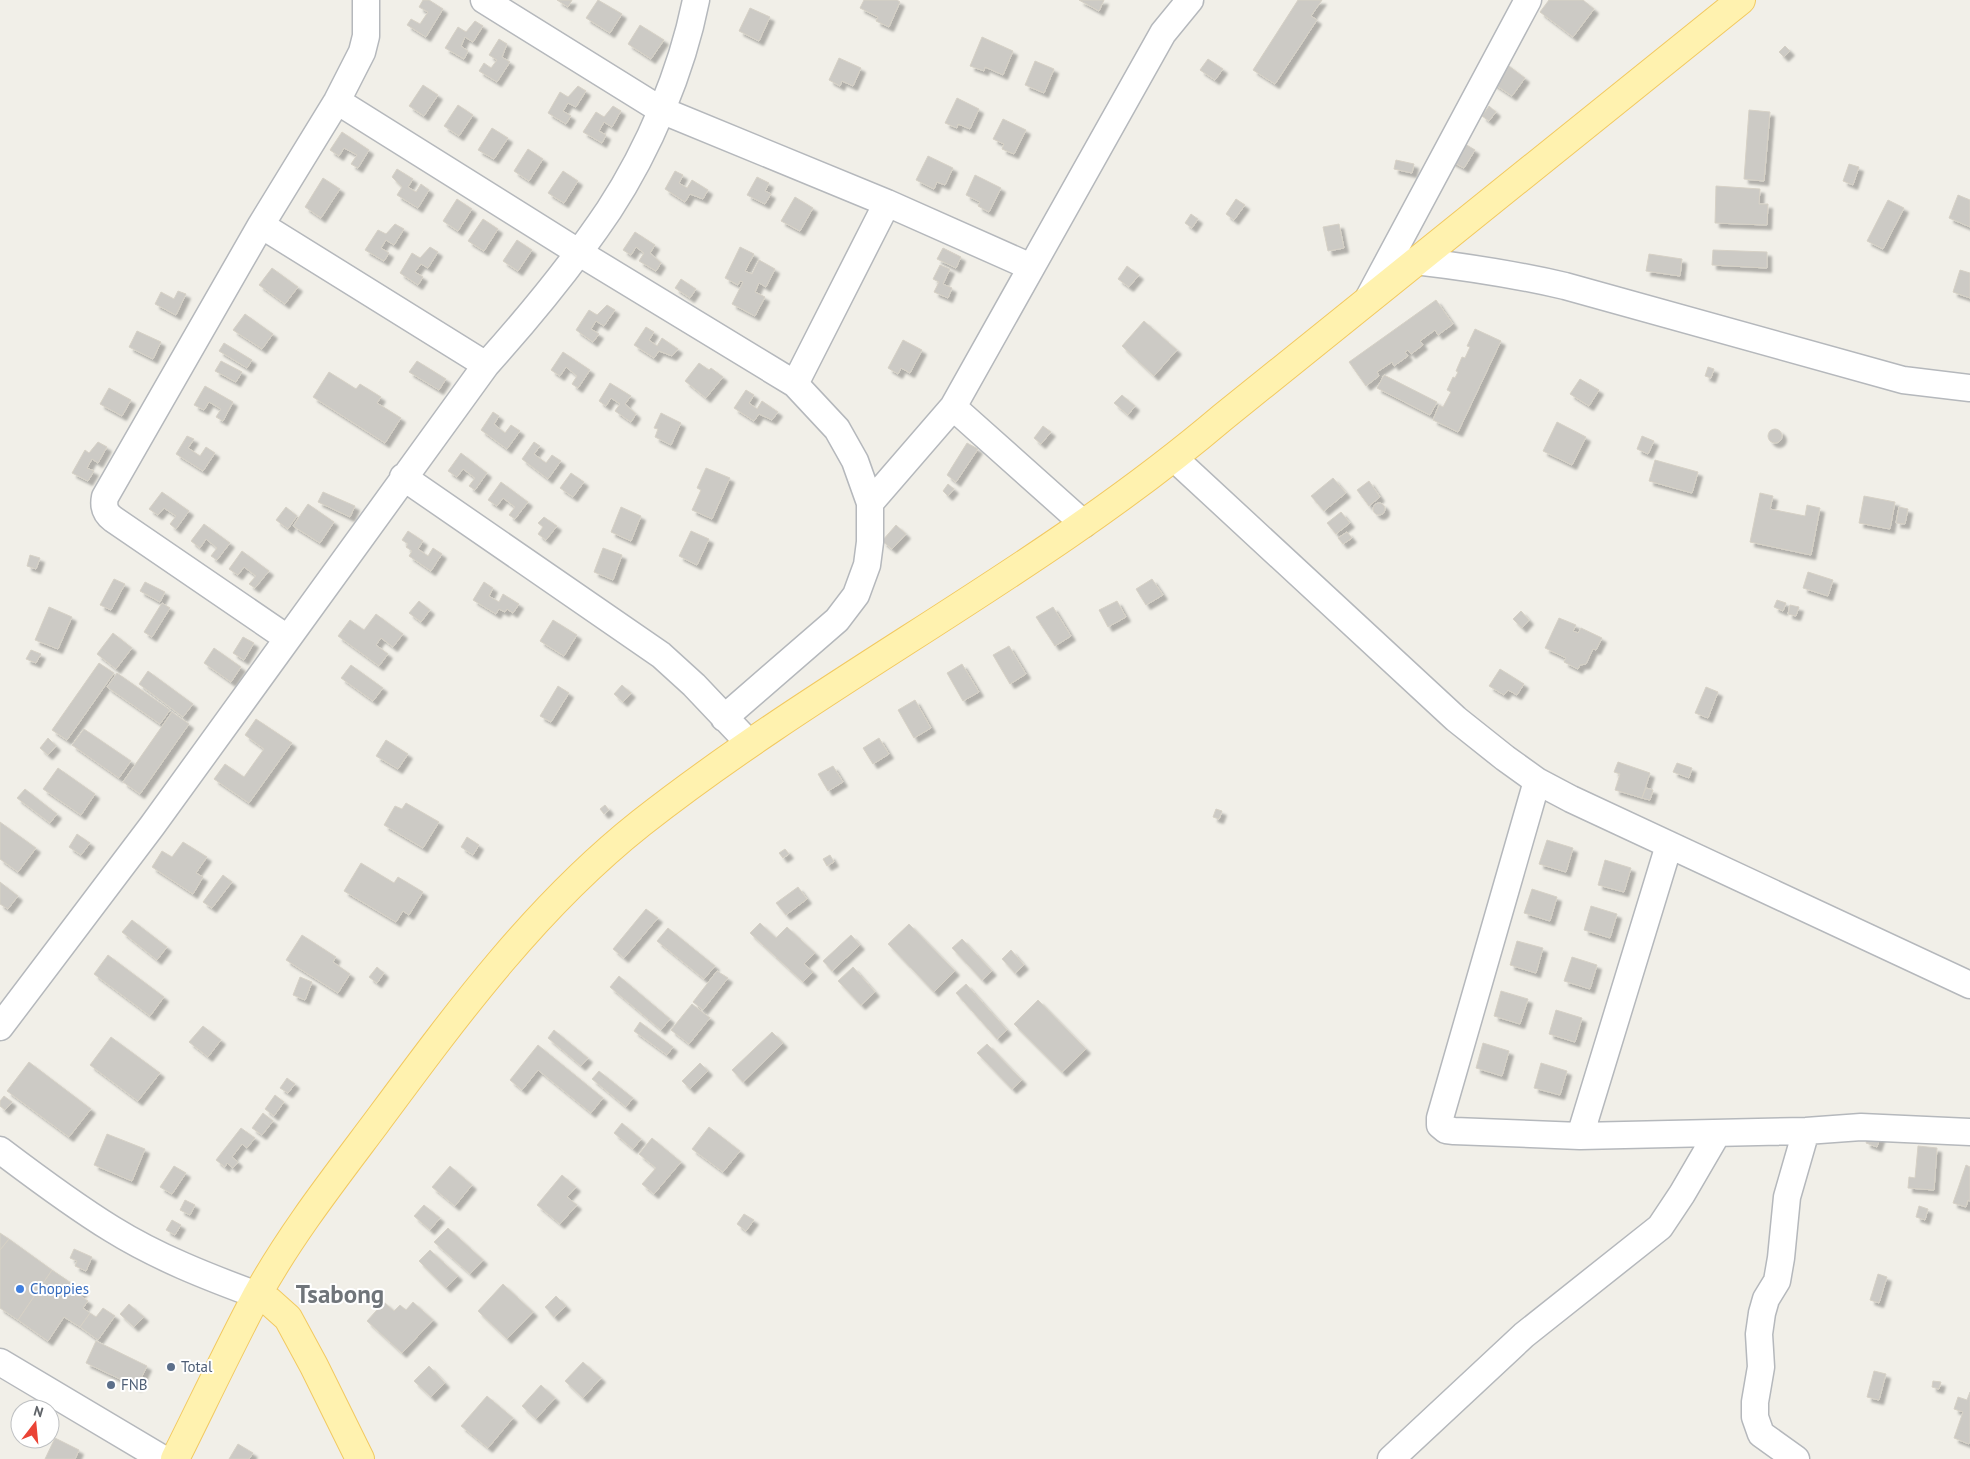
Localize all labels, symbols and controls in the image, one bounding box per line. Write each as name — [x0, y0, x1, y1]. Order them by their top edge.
district label: Tsabong — [296, 1278, 384, 1310]
place label: Choppies — [30, 1279, 89, 1298]
marker: Choppies — [14, 1283, 26, 1295]
place label: Total — [181, 1357, 213, 1376]
marker: Total — [165, 1361, 177, 1373]
place label: FNB — [121, 1375, 148, 1394]
marker: FNB — [105, 1379, 117, 1391]
north arrow — [10, 1399, 60, 1449]
text: N — [32, 1402, 45, 1421]

